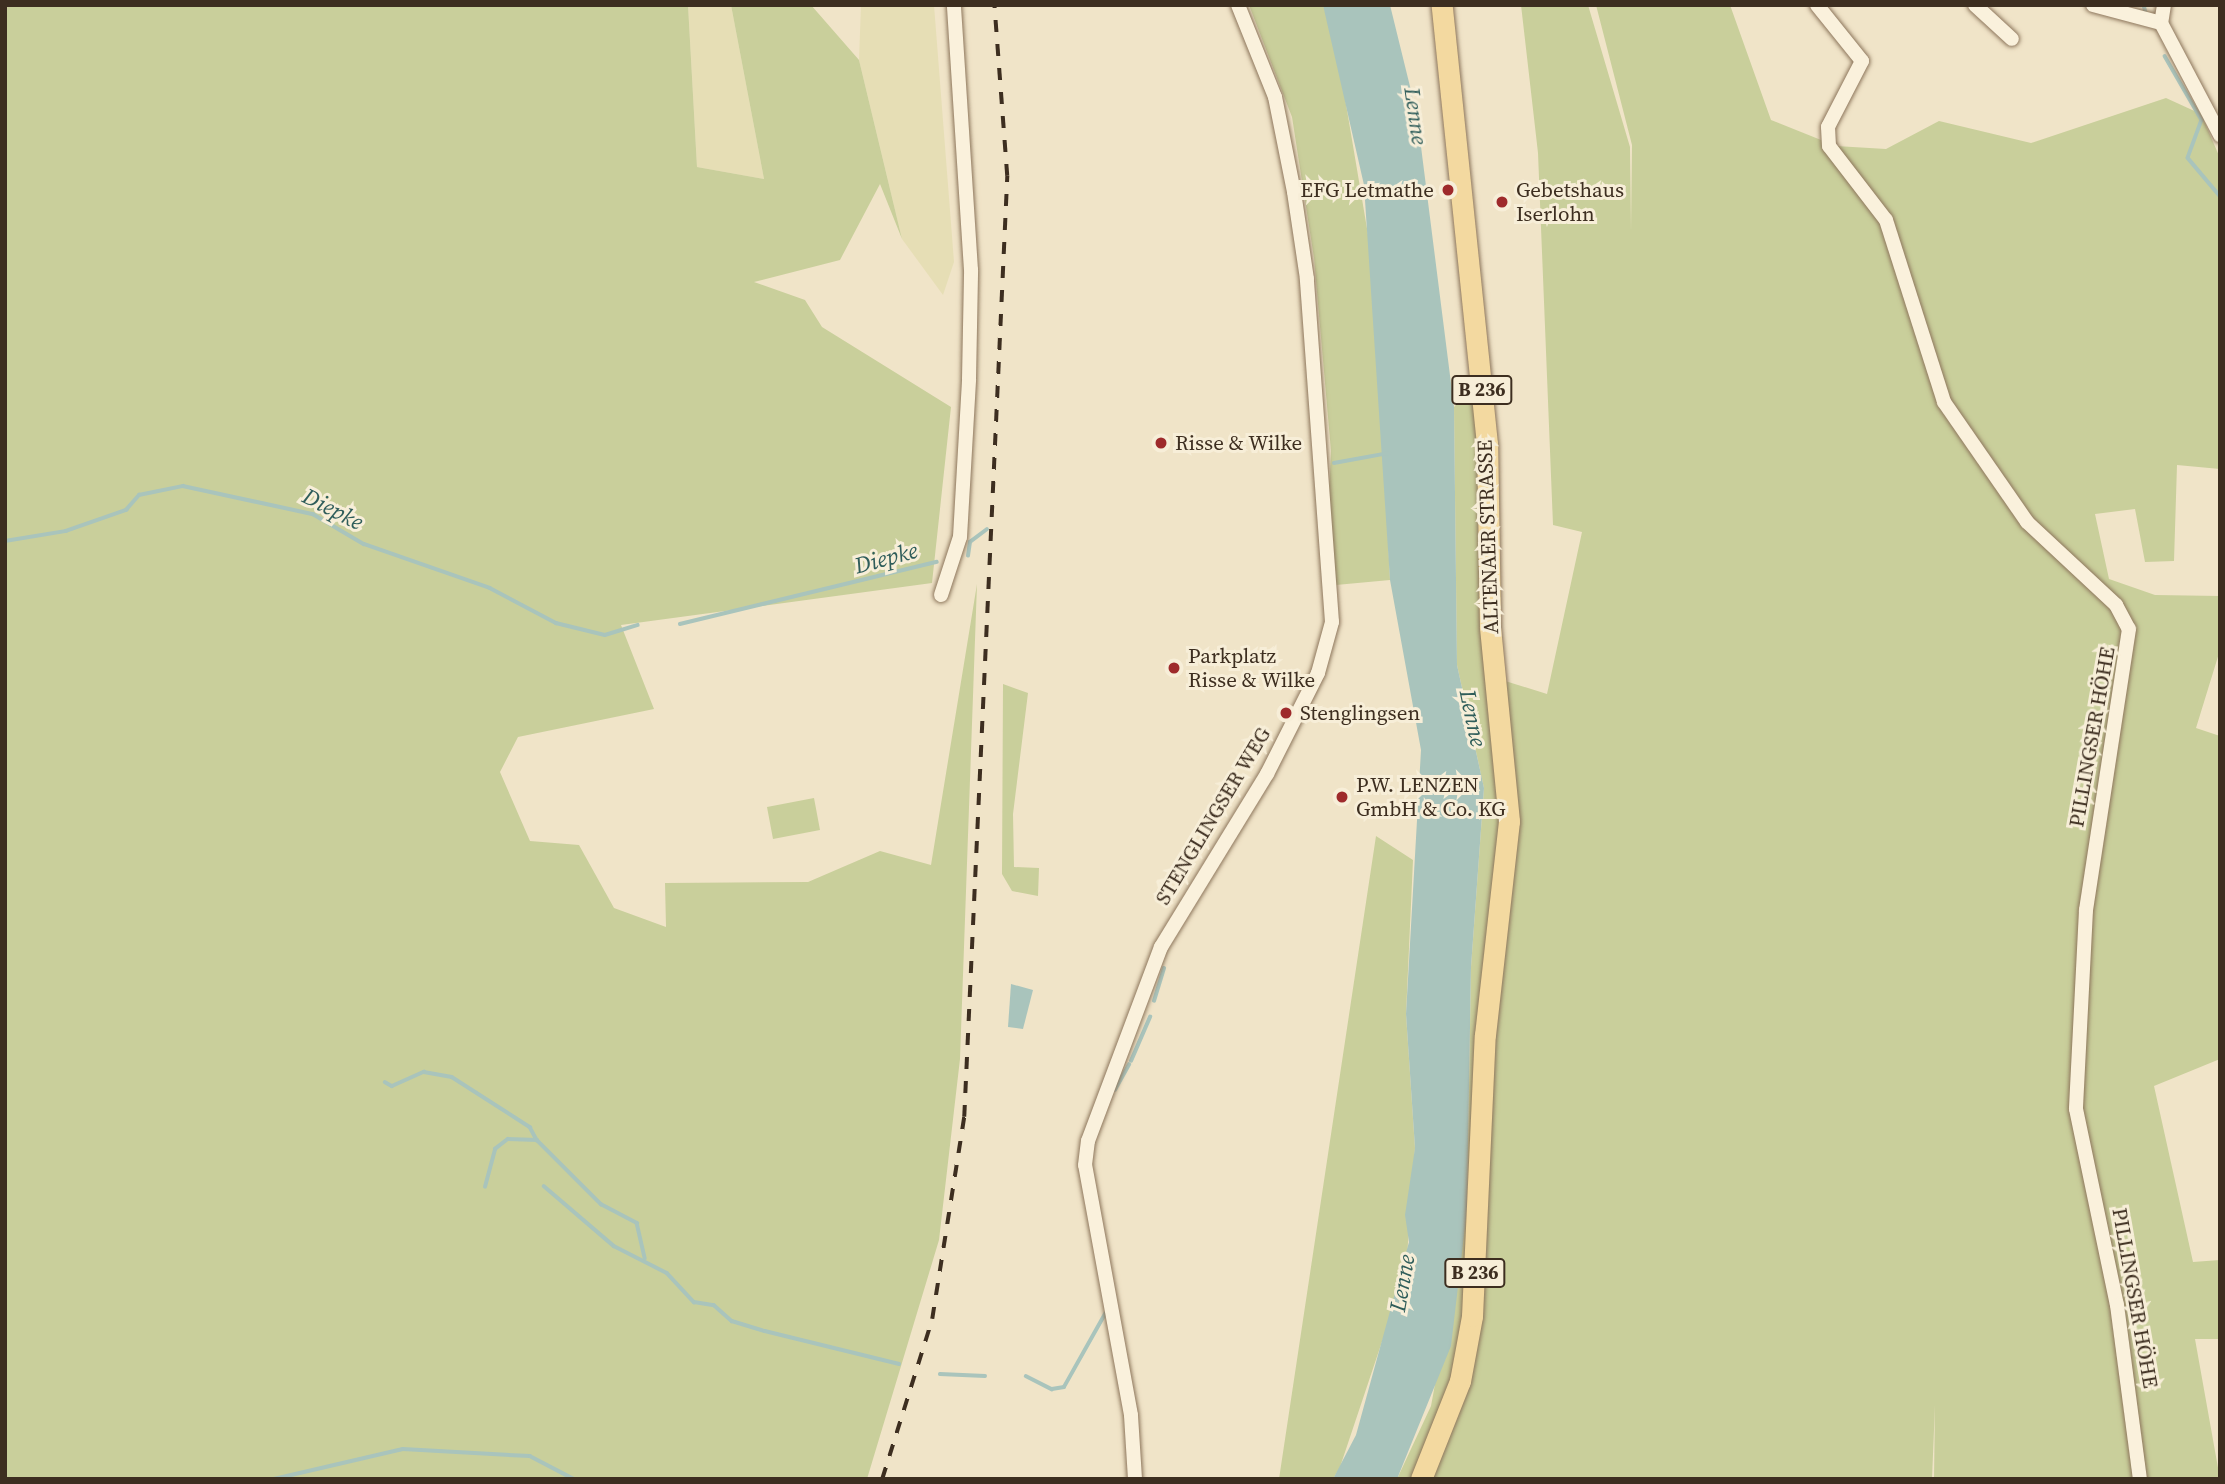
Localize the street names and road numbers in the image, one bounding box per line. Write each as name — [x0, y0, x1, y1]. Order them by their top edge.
road number: B 236 — [1450, 374, 1514, 406]
street label: ALTENAER STRASSE — [1472, 439, 1504, 635]
street label: PILLINGSER HÖHE — [2064, 645, 2120, 829]
street label: STENGLINGSER WEG — [1150, 722, 1276, 910]
street label: PILLINGSER HÖHE — [2107, 1206, 2163, 1390]
road number: B 236 — [1444, 1258, 1506, 1288]

